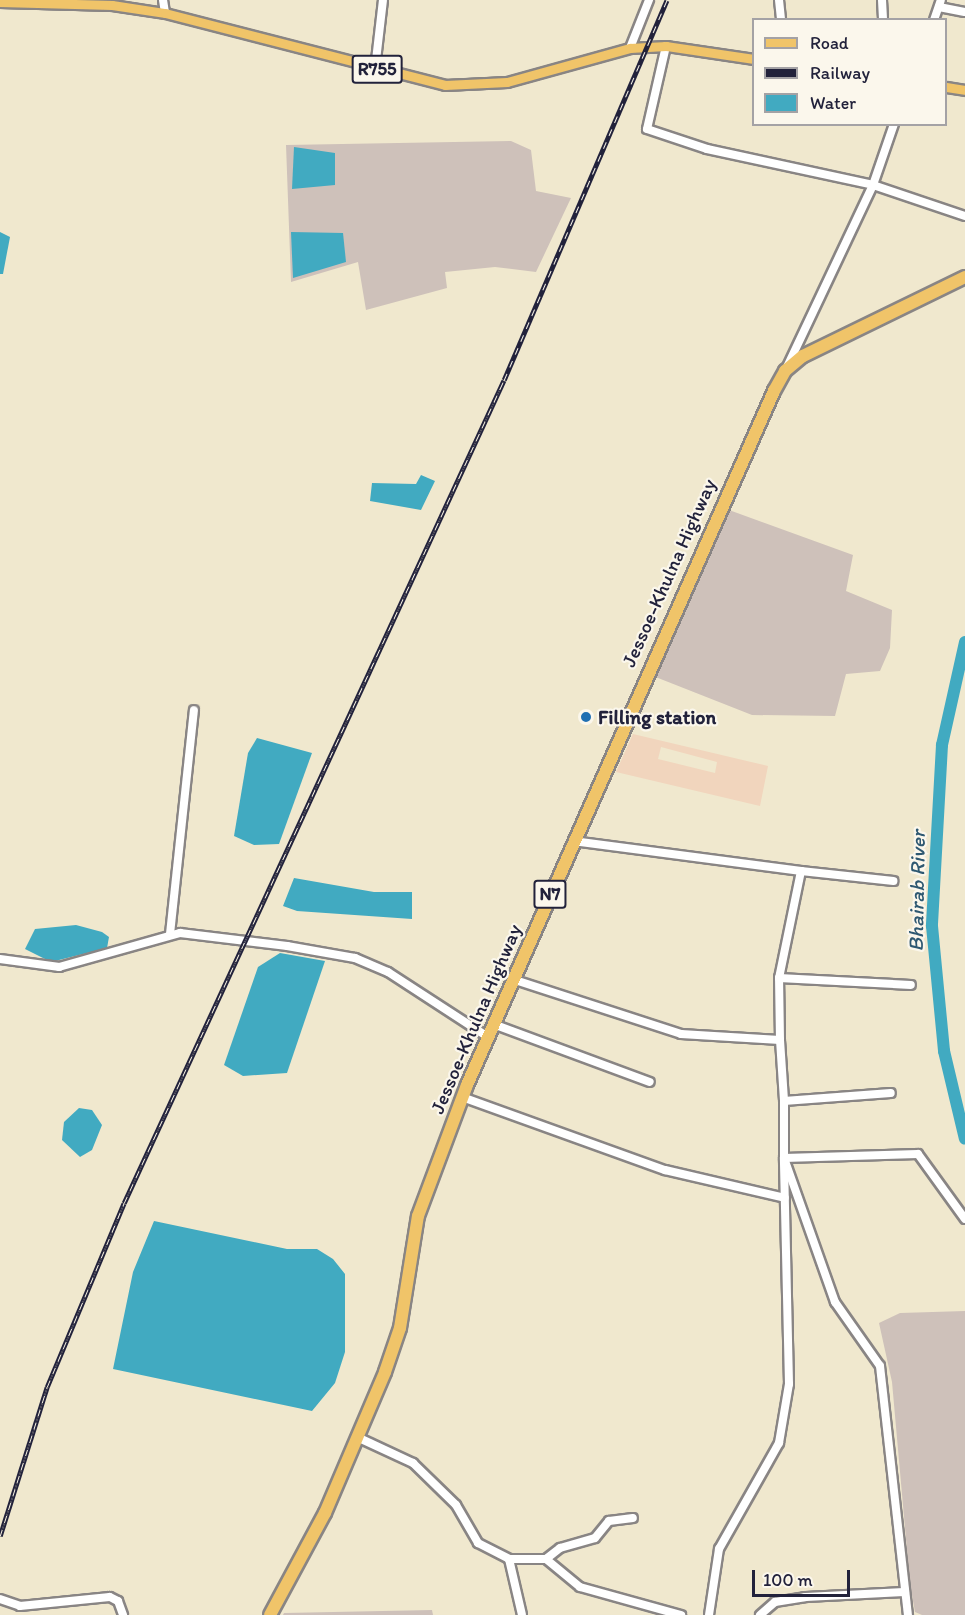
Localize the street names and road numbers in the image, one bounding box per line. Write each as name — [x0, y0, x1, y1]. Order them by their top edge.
road number: R755 — [352, 54, 403, 84]
street label: Jessoe-Khulna Highway — [617, 476, 721, 670]
road number: N7 — [532, 879, 568, 909]
street label: Jessoe-Khulna Highway — [425, 921, 527, 1117]

